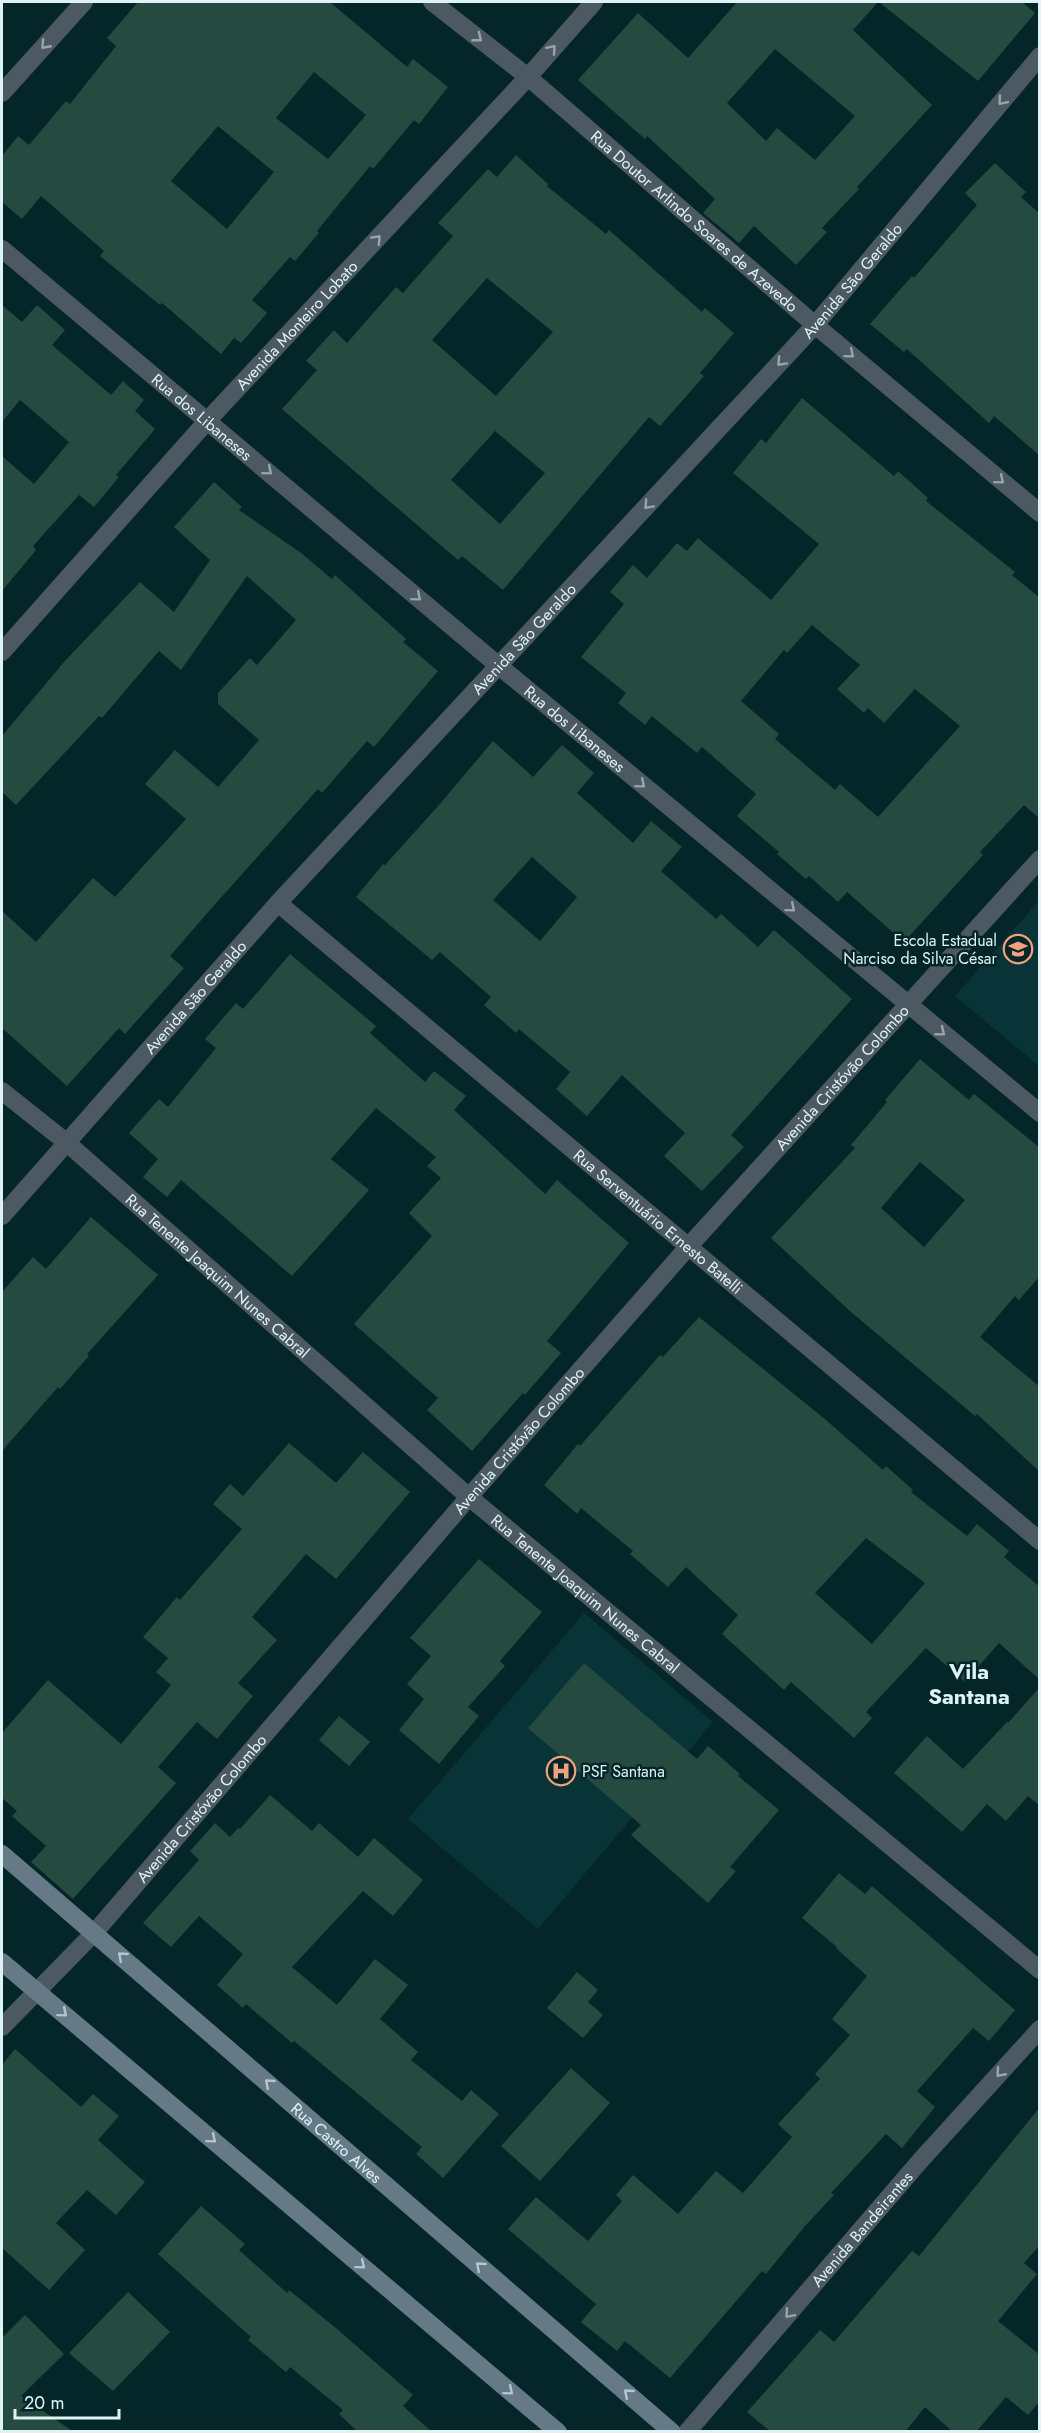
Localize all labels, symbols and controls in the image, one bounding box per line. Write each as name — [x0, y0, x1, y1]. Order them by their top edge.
one-way arrow — [471, 30, 482, 41]
one-way arrow — [41, 38, 52, 49]
one-way arrow — [545, 45, 556, 56]
one-way arrow — [998, 94, 1009, 105]
street label: Rua Doutor Arlindo Soares de Azevedo — [586, 125, 803, 318]
street label: Avenida São Geraldo — [797, 218, 908, 344]
one-way arrow — [369, 235, 380, 246]
street label: Avenida Monteiro Lobato — [231, 255, 363, 395]
one-way arrow — [843, 347, 854, 358]
one-way arrow — [777, 355, 788, 366]
street label: Rua dos Libaneses — [146, 368, 257, 466]
one-way arrow — [261, 464, 272, 475]
one-way arrow — [993, 472, 1004, 483]
one-way arrow — [644, 498, 655, 509]
street label: Avenida São Geraldo — [466, 578, 582, 700]
one-way arrow — [410, 590, 421, 601]
street label: Rua dos Libaneses — [519, 680, 630, 778]
one-way arrow — [634, 776, 645, 787]
one-way arrow — [784, 901, 795, 912]
place label: Escola Estadual Narciso da Silva César — [843, 929, 998, 970]
school or university icon: Escola Estadual Narciso da Silva César — [1002, 933, 1034, 965]
street label: Avenida São Geraldo — [139, 935, 252, 1059]
street label: Avenida Cristóvão Colombo — [770, 1000, 915, 1156]
one-way arrow — [934, 1025, 945, 1036]
street label: Rua Serventuário Ernesto Batelli — [568, 1144, 748, 1300]
street label: Rua Tenente Joaquim Nunes Cabral — [120, 1188, 315, 1364]
street label: Avenida Cristóvão Colombo — [448, 1362, 590, 1519]
street label: Rua Tenente Joaquim Nunes Cabral — [486, 1509, 684, 1679]
district label: Vila Santana — [928, 1655, 1010, 1712]
street label: Avenida Cristóvão Colombo — [131, 1729, 272, 1888]
hospital icon: PSF Santana — [545, 1755, 577, 1787]
place label: PSF Santana — [582, 1760, 665, 1783]
one-way arrow — [118, 1952, 129, 1963]
one-way arrow — [56, 2005, 67, 2016]
one-way arrow — [996, 2066, 1007, 2076]
one-way arrow — [265, 2079, 276, 2090]
street label: Rua Castro Alves — [286, 2097, 387, 2189]
one-way arrow — [205, 2131, 216, 2142]
street label: Avenida Bandeirantes — [806, 2166, 918, 2292]
one-way arrow — [354, 2257, 365, 2268]
one-way arrow — [476, 2262, 487, 2273]
one-way arrow — [785, 2307, 796, 2318]
scale bar — [15, 2382, 118, 2420]
one-way arrow — [502, 2383, 513, 2394]
one-way arrow — [624, 2389, 635, 2400]
text: 20 m — [24, 2390, 64, 2416]

